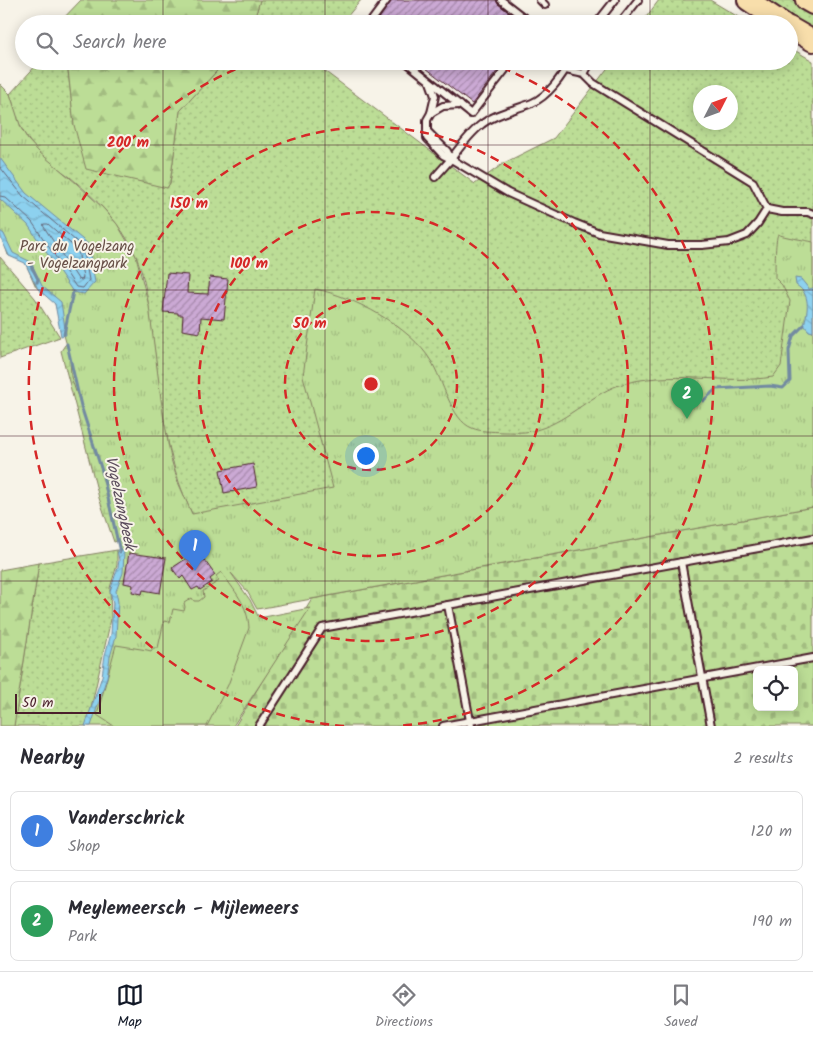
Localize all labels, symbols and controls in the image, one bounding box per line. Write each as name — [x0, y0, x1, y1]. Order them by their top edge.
search box — [15, 15, 798, 70]
text: Search here — [73, 28, 167, 58]
icon: search — [33, 29, 61, 57]
north arrow — [693, 85, 738, 130]
text: 200 m — [107, 131, 149, 155]
text: 150 m — [170, 192, 208, 216]
park label: Parc du Vogelzang - Vogelzangpark — [20, 235, 134, 276]
text: 100 m — [230, 252, 268, 276]
text: 50 m — [292, 312, 327, 336]
centre of rings — [362, 375, 380, 393]
pin: 2 — [671, 378, 703, 419]
your location — [353, 443, 379, 469]
water label: Vogelzangbeek — [98, 454, 143, 555]
pin: 1 — [179, 530, 211, 571]
map controls — [753, 666, 798, 711]
button: locate — [753, 666, 798, 711]
scale bar — [15, 691, 101, 714]
text: 50 m — [22, 692, 53, 714]
text: Nearby — [20, 742, 85, 775]
text: 2 results — [733, 746, 793, 771]
text: Vanderschrick — [68, 804, 184, 834]
text: 1 — [35, 819, 39, 844]
text: 120 m — [751, 819, 792, 844]
text: Shop — [68, 834, 100, 859]
text: Meylemeersch - Mijlemeers — [68, 894, 299, 924]
text: 2 — [32, 909, 42, 934]
text: 190 m — [752, 909, 792, 934]
text: Park — [68, 924, 97, 949]
tab: Map — [116, 981, 144, 1033]
tab: Directions — [375, 981, 433, 1033]
tab: Saved — [664, 981, 697, 1033]

